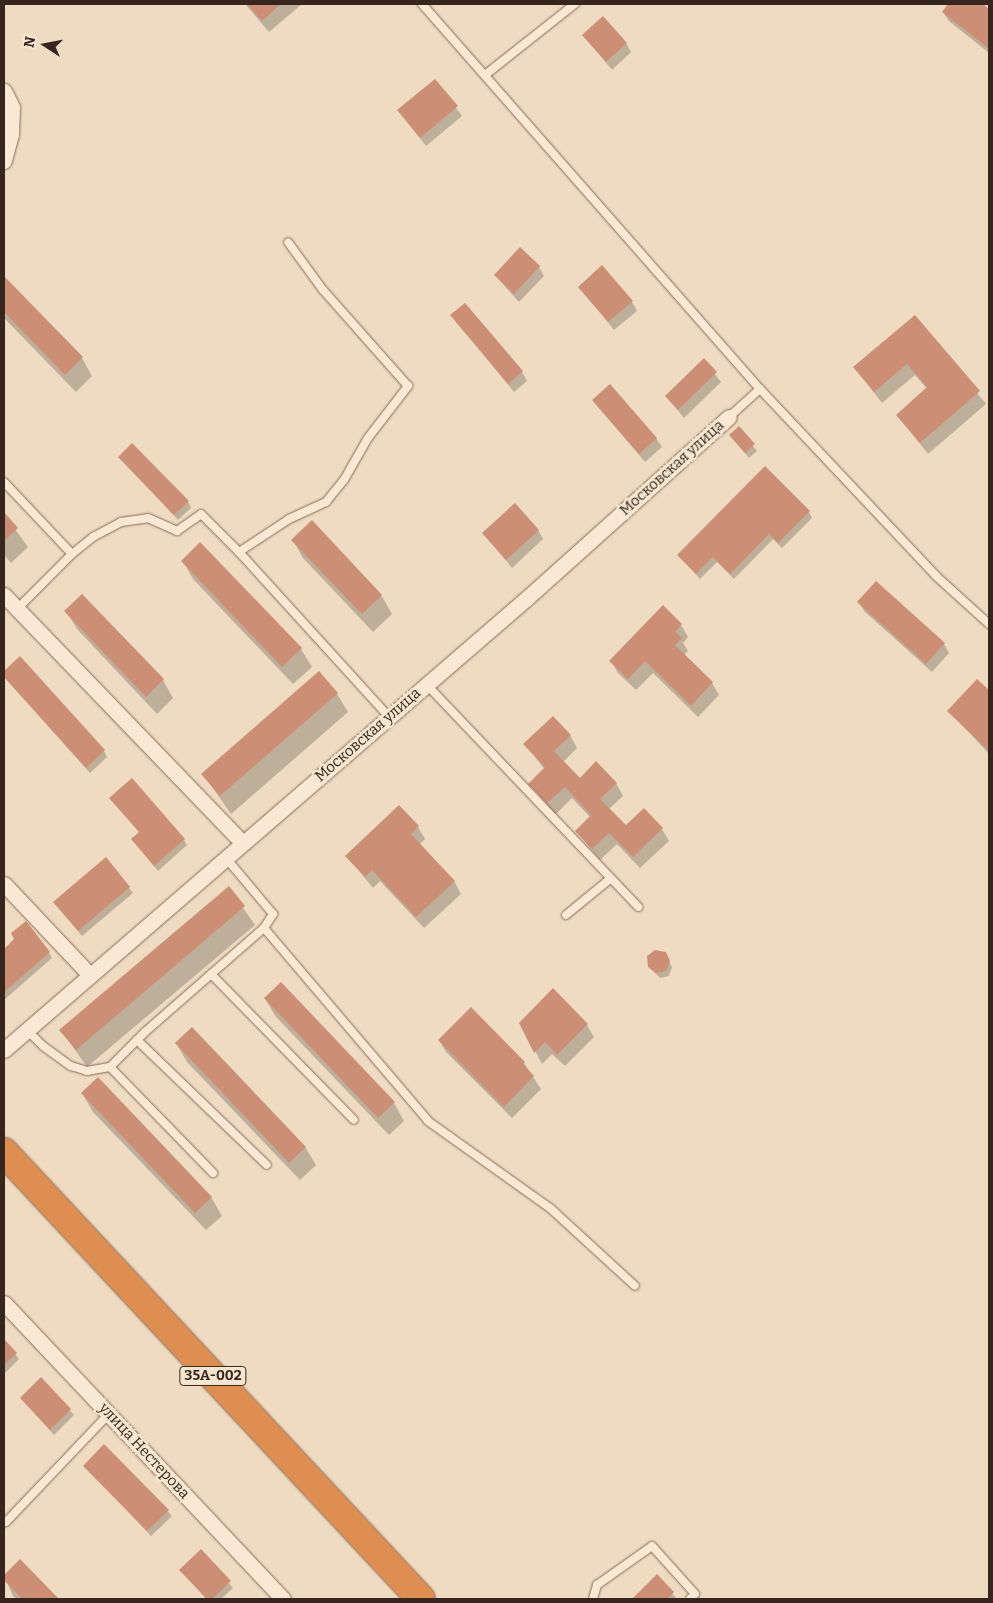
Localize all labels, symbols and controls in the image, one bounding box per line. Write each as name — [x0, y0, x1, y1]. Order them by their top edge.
north arrow — [20, 20, 70, 70]
text: N — [20, 35, 39, 49]
street label: Московская улица — [616, 416, 728, 520]
street label: Московская улица — [311, 684, 425, 786]
road number: 35А-002 — [179, 1364, 247, 1388]
street label: улица Нестерова — [95, 1399, 193, 1503]

